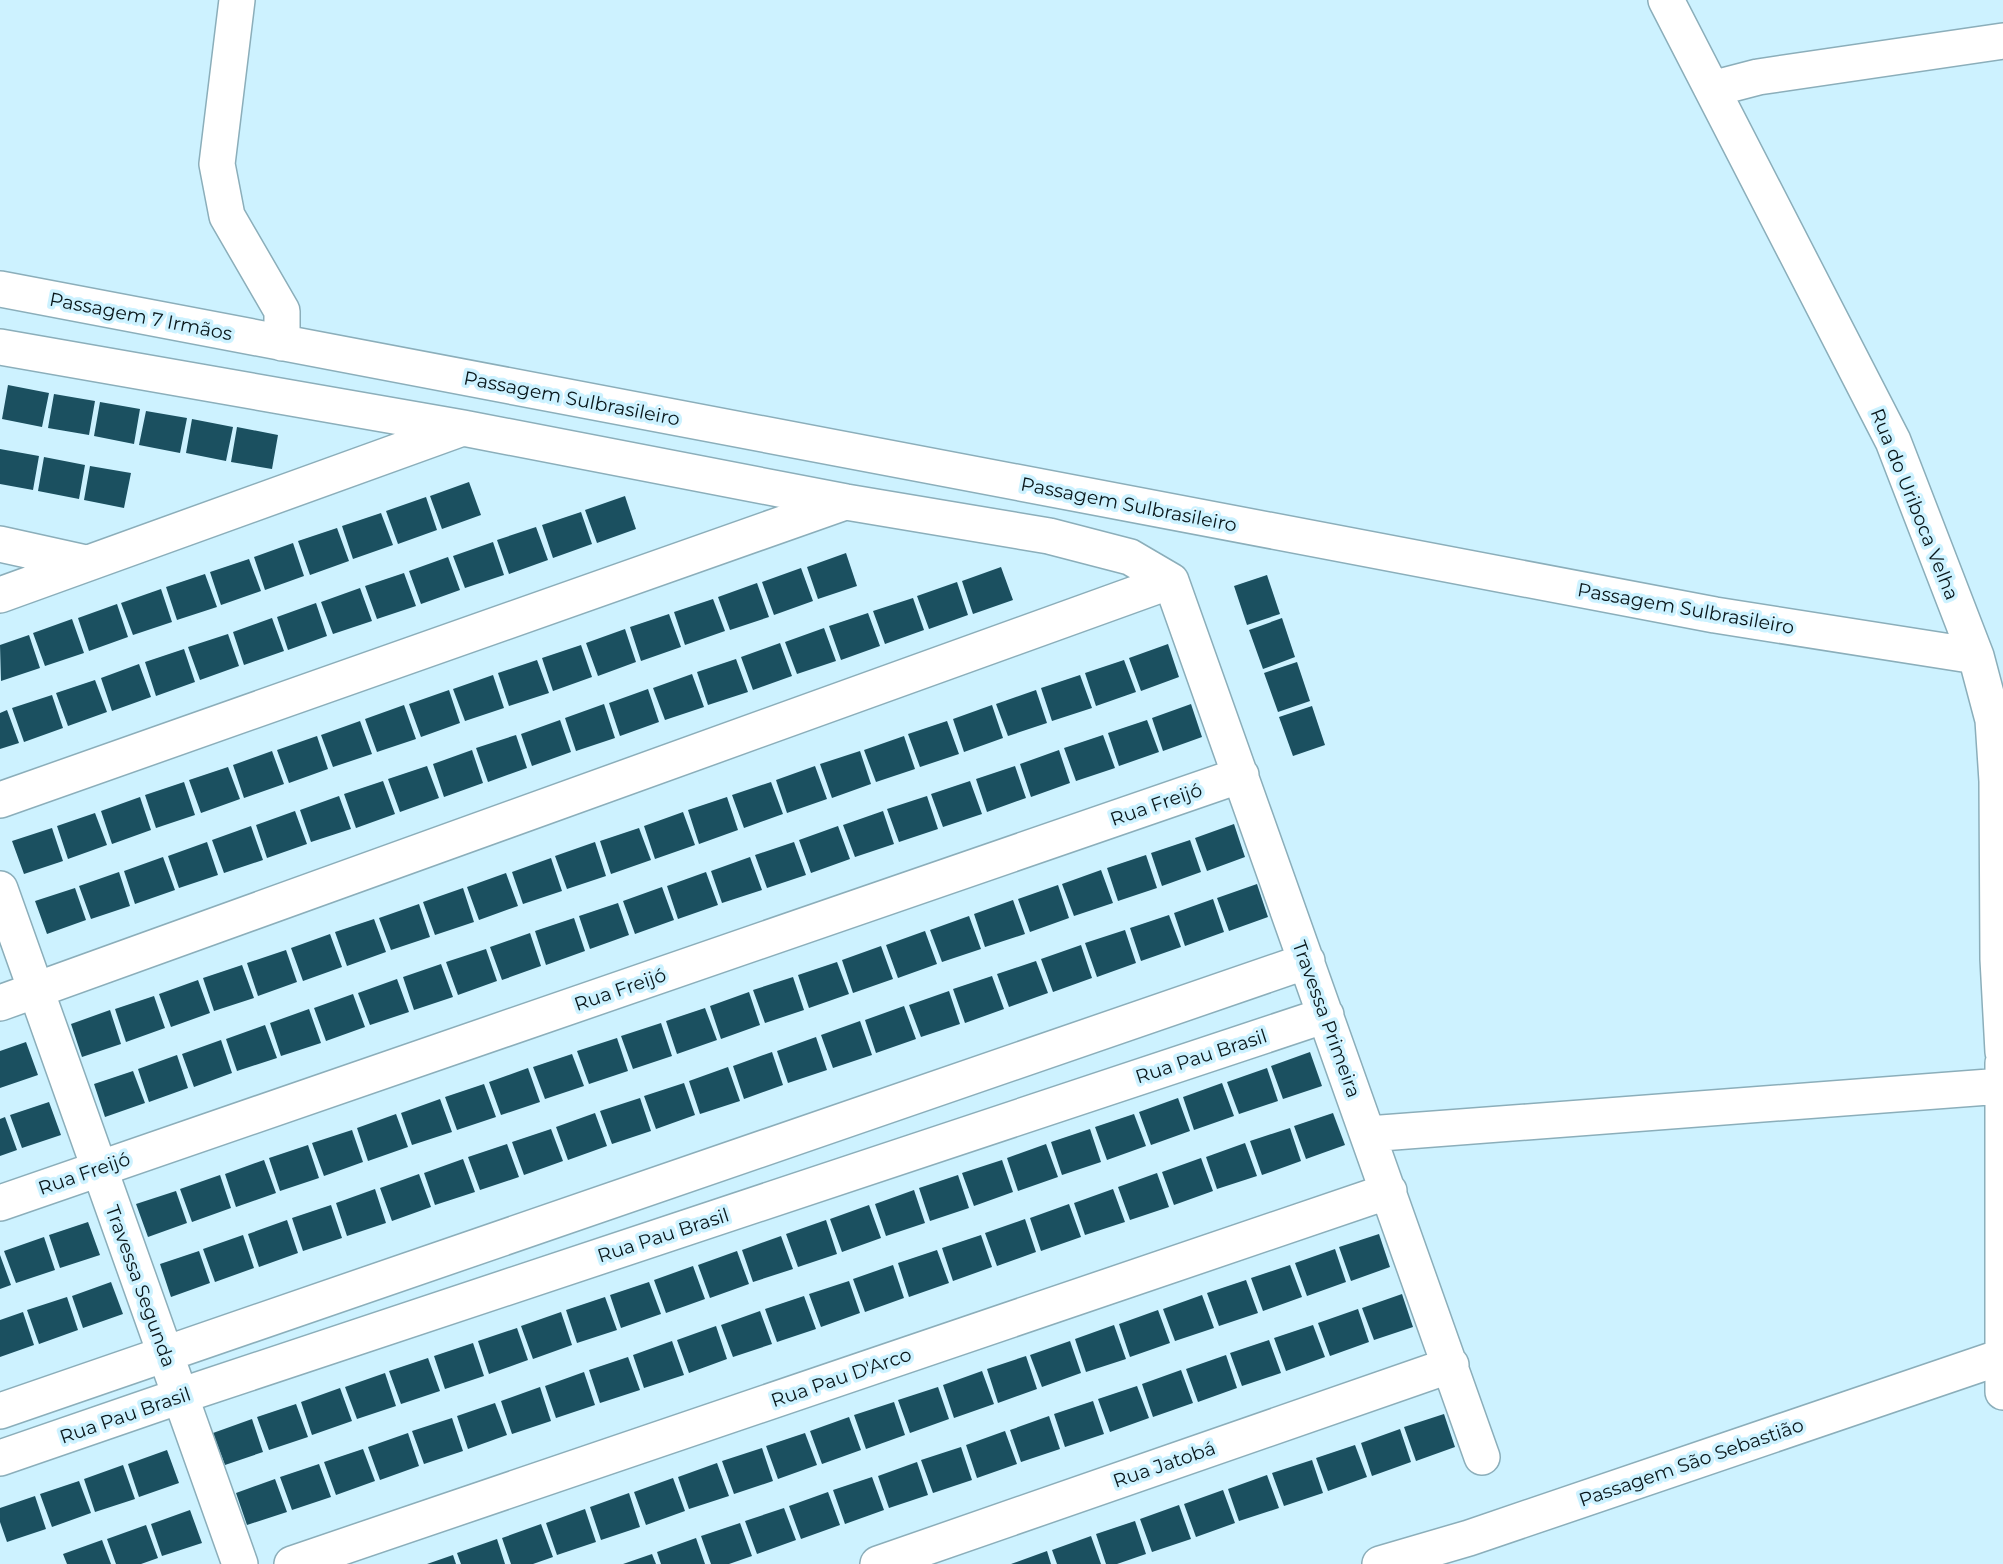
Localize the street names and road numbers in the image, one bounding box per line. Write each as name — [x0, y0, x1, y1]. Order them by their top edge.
street label: Passagem 7 Irmãos — [47, 287, 234, 346]
street label: Passagem Sulbrasileiro — [462, 366, 682, 431]
street label: Rua do Uriboca Velha — [1866, 405, 1964, 603]
street label: Passagem Sulbrasileiro — [1019, 472, 1239, 537]
street label: Passagem Sulbrasileiro — [1576, 578, 1796, 639]
street label: Rua Freijó — [1107, 778, 1205, 831]
street label: Travessa Primeira — [1287, 938, 1366, 1101]
street label: Rua Freijó — [571, 963, 669, 1016]
street label: Rua Pau Brasil — [1133, 1024, 1270, 1089]
street label: Rua Freijó — [35, 1147, 133, 1200]
street label: Travessa Segunda — [101, 1202, 181, 1370]
street label: Rua Pau Brasil — [595, 1203, 732, 1268]
street label: Rua Pau D'Arco — [768, 1343, 914, 1412]
street label: Rua Pau Brasil — [57, 1382, 194, 1449]
street label: Passagem São Sebastião — [1576, 1413, 1807, 1512]
street label: Rua Jatobá — [1110, 1436, 1218, 1493]

